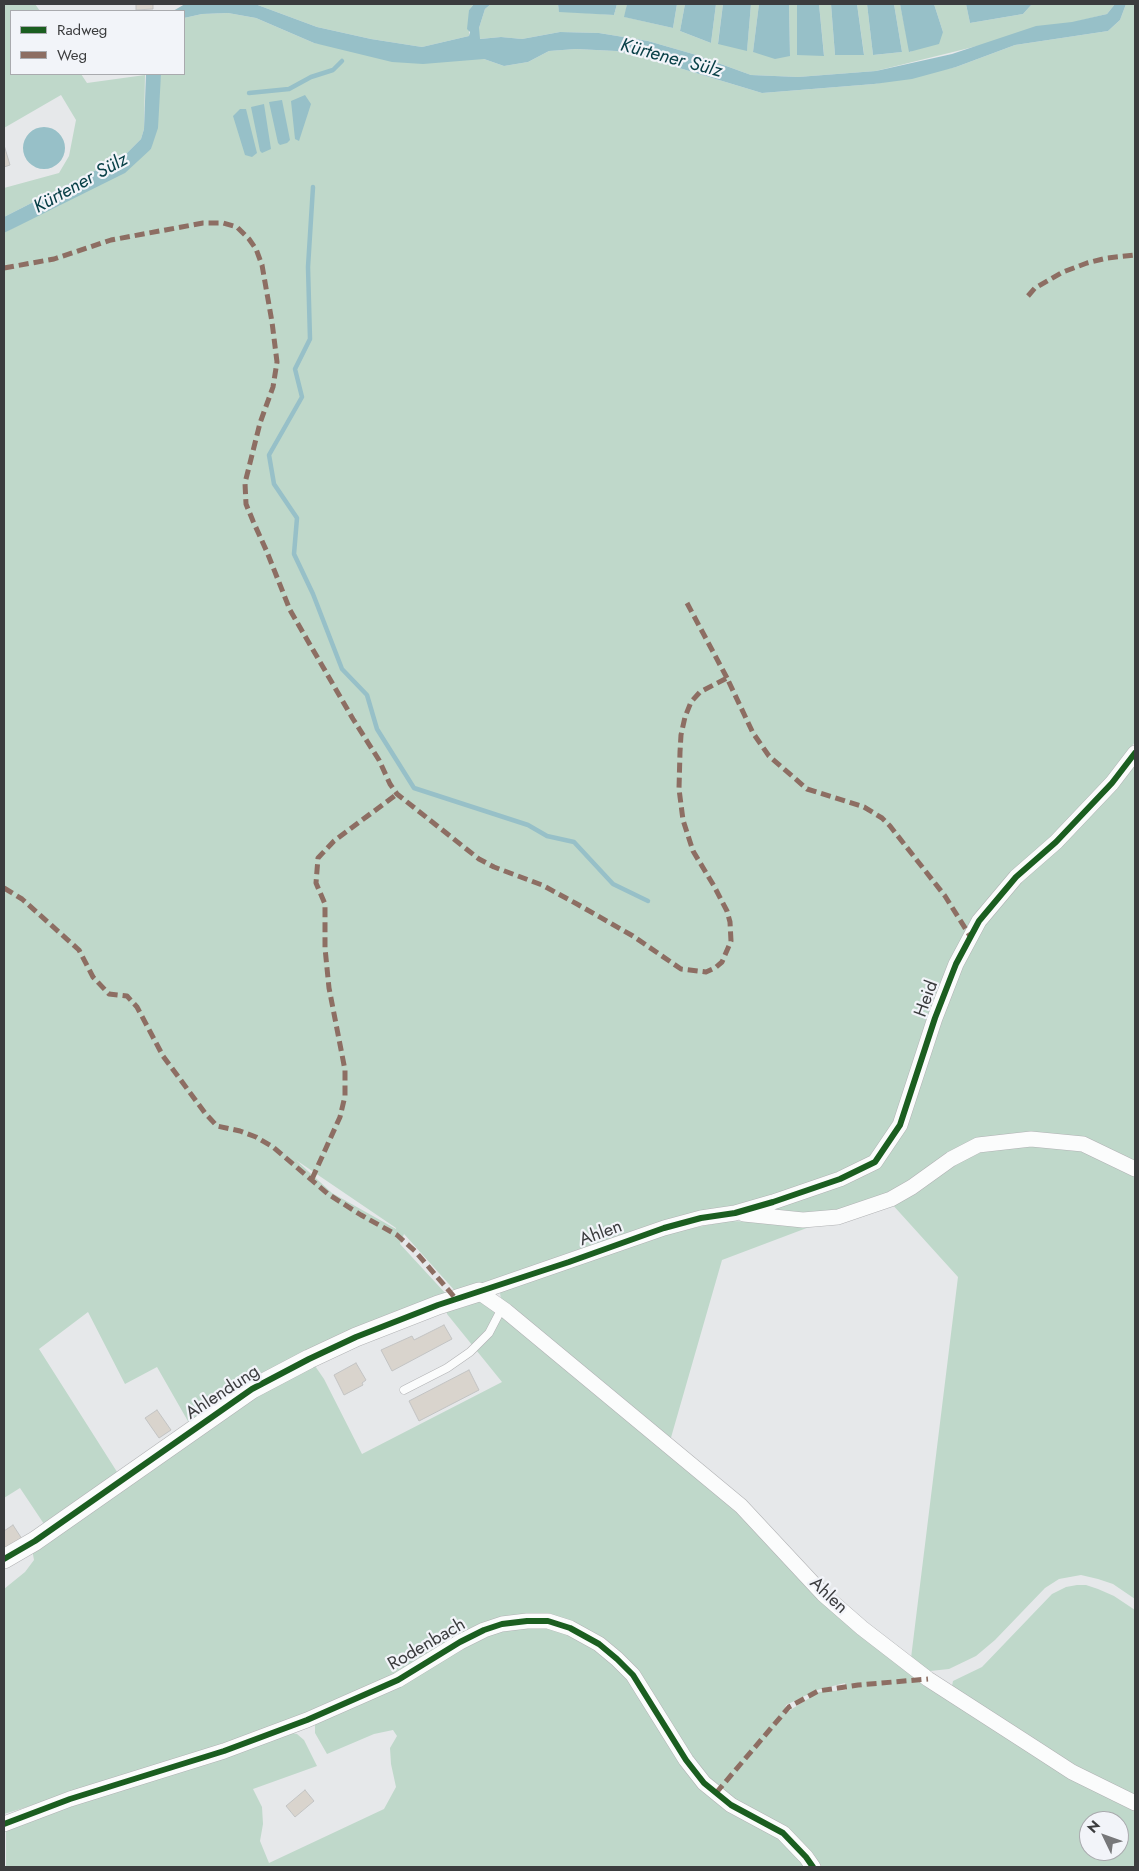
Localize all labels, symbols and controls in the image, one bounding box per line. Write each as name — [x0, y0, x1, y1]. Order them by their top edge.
legend — [10, 10, 185, 75]
text: Radweg — [57, 19, 107, 41]
water label: Kürtener Sülz — [618, 35, 724, 83]
text: Weg — [57, 44, 87, 66]
water label: Kürtener Sülz — [30, 149, 132, 219]
street label: Heid — [911, 978, 943, 1020]
street label: Ahlen — [577, 1216, 625, 1252]
street label: Ahlendung — [182, 1361, 264, 1425]
street label: Ahlen — [804, 1573, 852, 1619]
street label: Rodenbach — [384, 1614, 470, 1676]
north arrow — [1079, 1811, 1129, 1861]
text: N — [1082, 1816, 1105, 1837]

